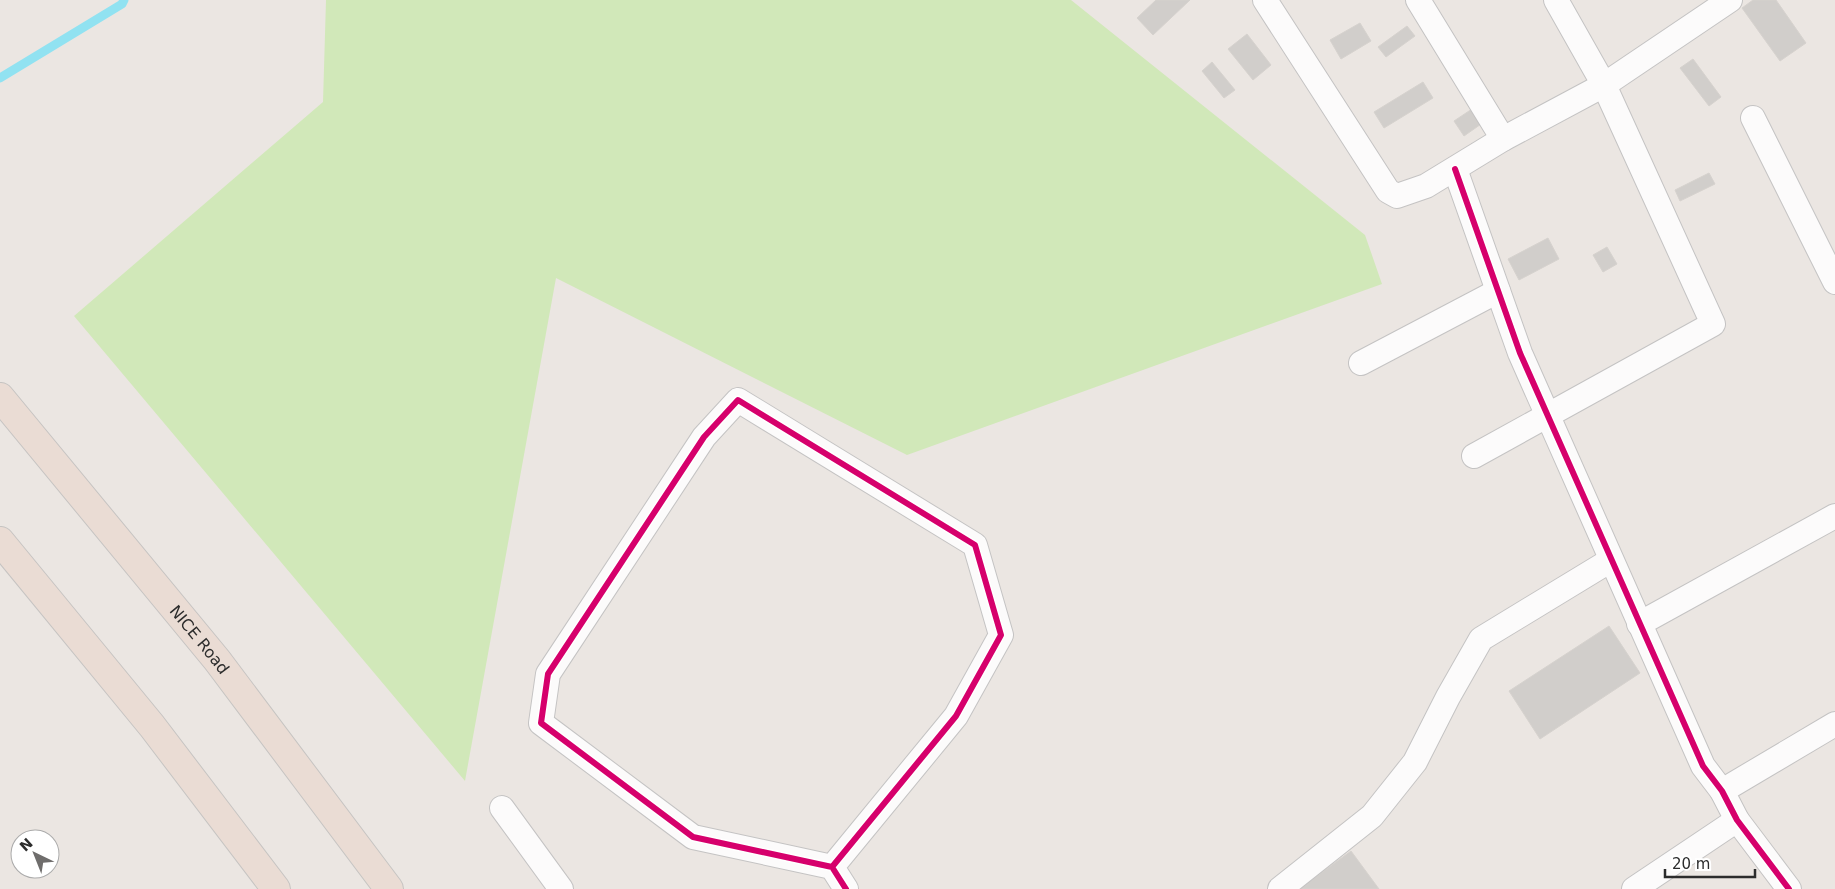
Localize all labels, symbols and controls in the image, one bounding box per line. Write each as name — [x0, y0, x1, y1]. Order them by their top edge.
street label: NICE Road — [166, 601, 233, 677]
north arrow — [10, 829, 60, 879]
text: N — [16, 835, 36, 854]
scale bar — [1665, 846, 1755, 878]
text: 20 m — [1672, 855, 1710, 873]

